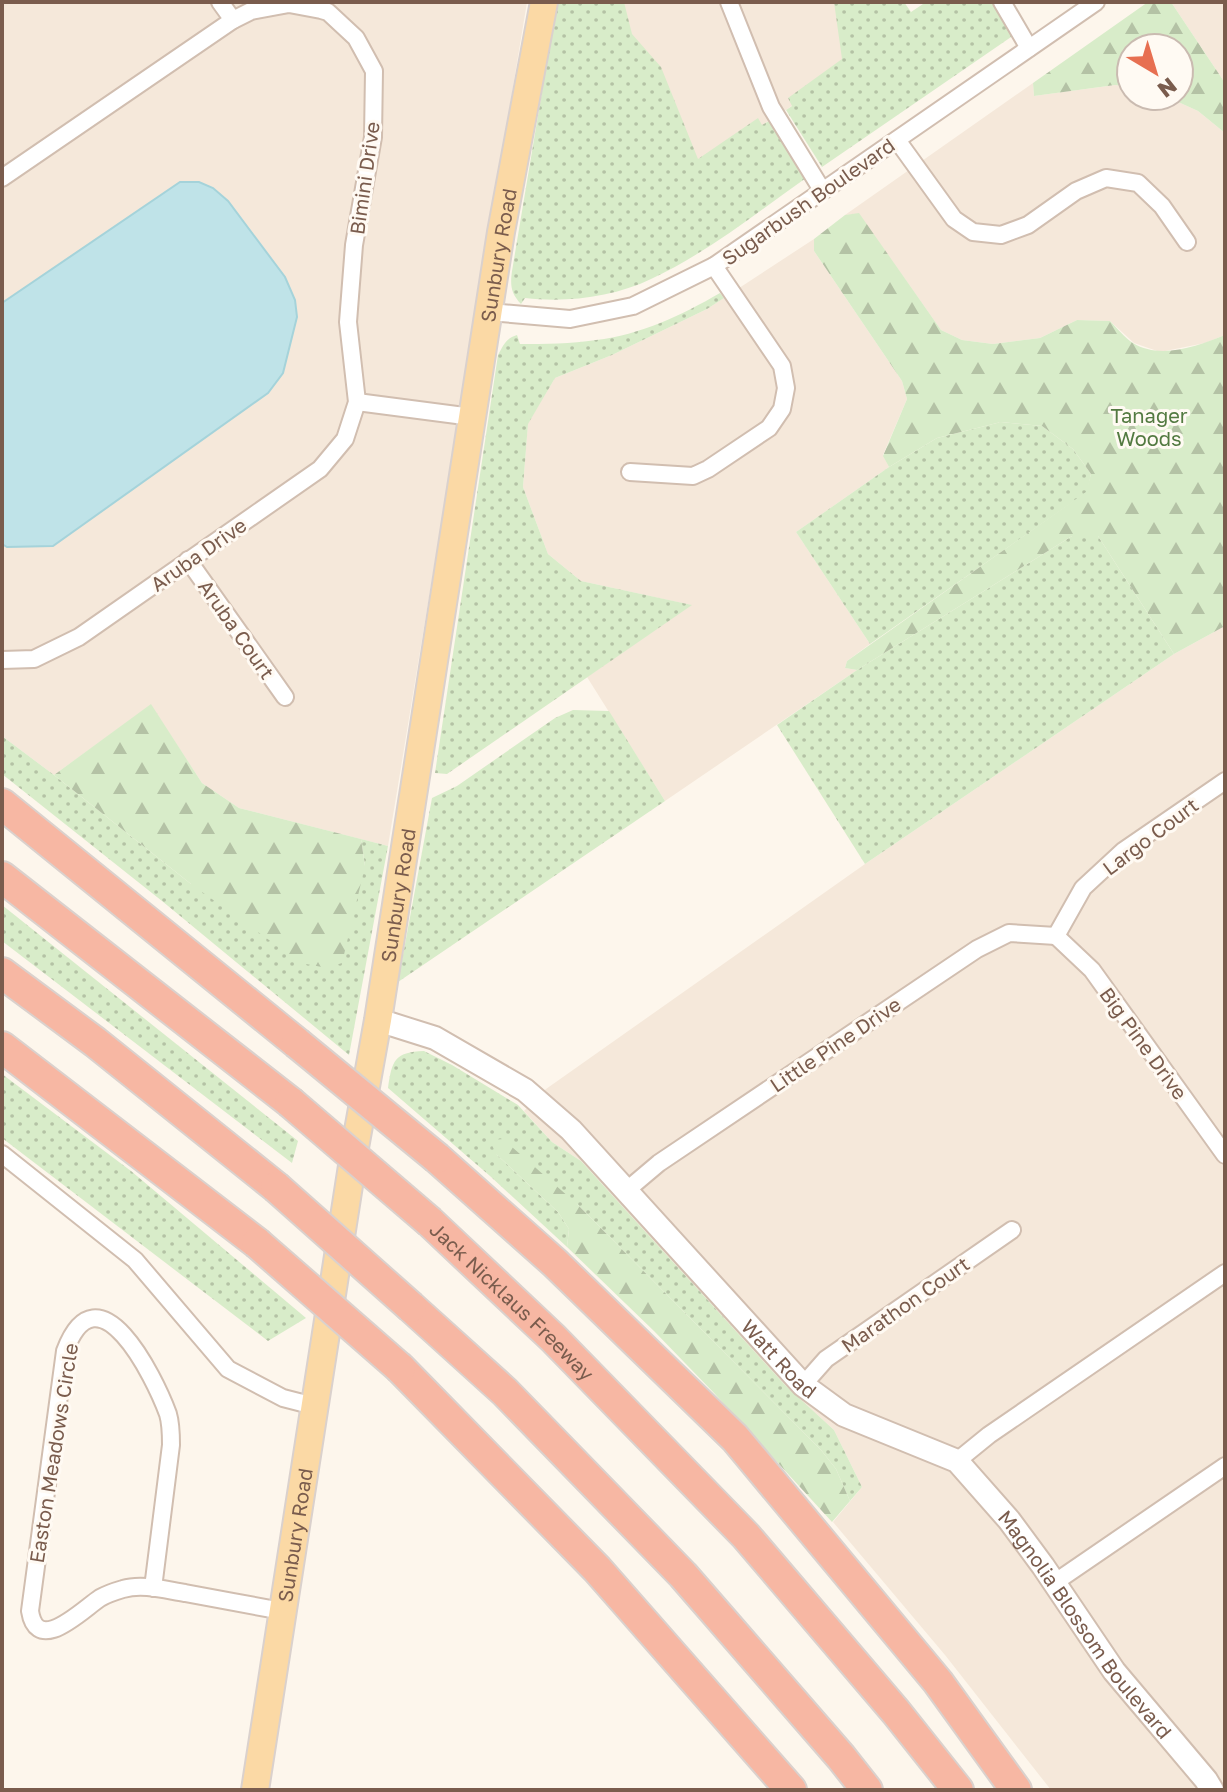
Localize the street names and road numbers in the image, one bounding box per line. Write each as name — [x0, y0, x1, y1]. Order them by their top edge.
street label: Bimini Drive — [344, 120, 384, 236]
street label: Sugarbush Boulevard — [717, 132, 899, 270]
street label: Sunbury Road — [475, 186, 521, 324]
street label: Aruba Drive — [145, 512, 251, 596]
street label: Aruba Court — [194, 575, 280, 683]
street label: Largo Court — [1097, 792, 1203, 880]
street label: Sunbury Road — [375, 827, 420, 964]
street label: Big Pine Drive — [1095, 982, 1193, 1104]
street label: Little Pine Drive — [765, 991, 905, 1097]
street label: Jack Nicklaus Freeway — [425, 1217, 599, 1385]
street label: Marathon Court — [836, 1251, 974, 1357]
street label: Watt Road — [737, 1314, 822, 1403]
street label: Easton Meadows Circle — [24, 1341, 82, 1565]
street label: Sunbury Road — [272, 1466, 317, 1604]
street label: Magnolia Blossom Boulevard — [994, 1505, 1177, 1743]

